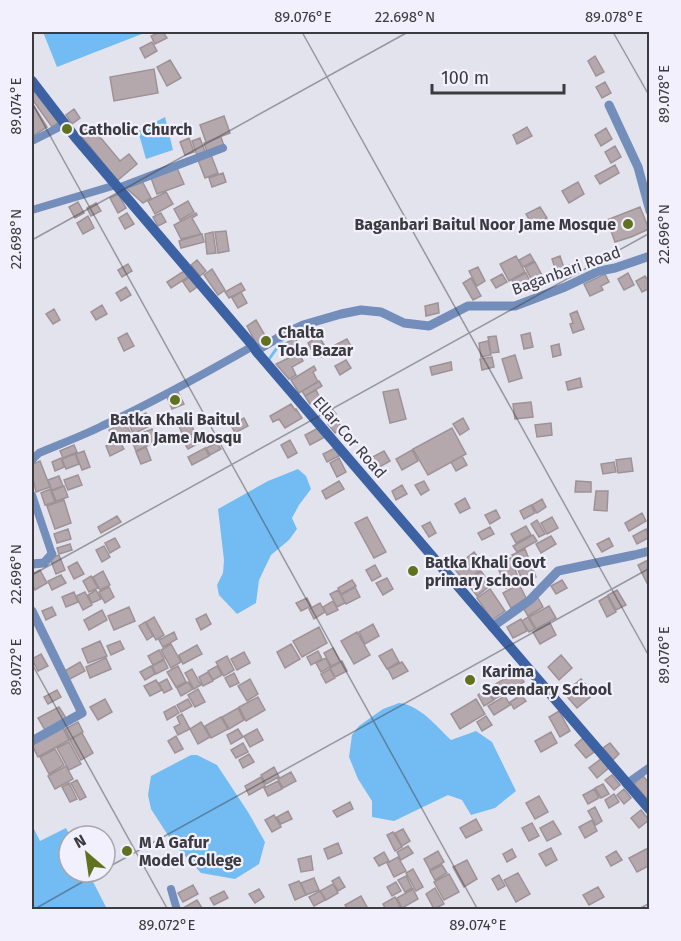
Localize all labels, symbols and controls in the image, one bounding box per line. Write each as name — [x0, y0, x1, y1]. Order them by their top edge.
text: 89.076°E — [274, 8, 332, 26]
text: 22.698°N — [375, 8, 435, 26]
text: 89.078°E — [585, 8, 643, 26]
scale bar — [432, 57, 564, 95]
text: 89.078°E — [655, 65, 673, 123]
text: 100 m — [441, 67, 489, 89]
text: 89.074°E — [7, 77, 25, 135]
place label: Catholic Church — [79, 120, 193, 139]
marker: Catholic Church — [60, 122, 74, 136]
text: 22.696°N — [655, 204, 673, 264]
text: 22.698°N — [7, 209, 25, 269]
place label: Baganbari Baitul Noor Jame Mosque — [354, 215, 616, 234]
marker: Baganbari Baitul Noor Jame Mosque — [621, 217, 635, 231]
street label: Baganbari Road — [509, 242, 623, 299]
place label: Chalta Tola Bazar — [278, 323, 354, 360]
marker: Chalta Tola Bazar — [259, 334, 273, 348]
marker: Batka Khali Baitul Aman Jame Mosqu — [168, 393, 182, 407]
street label: Ellar Cor Road — [309, 393, 390, 482]
place label: Batka Khali Baitul Aman Jame Mosqu — [107, 410, 242, 447]
text: 22.696°N — [7, 544, 25, 604]
place label: Batka Khali Govt primary school — [425, 553, 547, 590]
marker: Batka Khali Govt primary school — [406, 564, 420, 578]
text: 89.076°E — [655, 626, 673, 684]
text: 89.072°E — [7, 638, 25, 696]
place label: Karima Secendary School — [482, 662, 612, 699]
marker: Karima Secendary School — [463, 673, 477, 687]
north arrow — [57, 824, 117, 884]
text: N — [71, 830, 89, 852]
place label: M A Gafur Model College — [139, 833, 242, 870]
marker: M A Gafur Model College — [120, 844, 134, 858]
text: 89.072°E — [138, 916, 196, 934]
text: 89.074°E — [449, 916, 507, 934]

